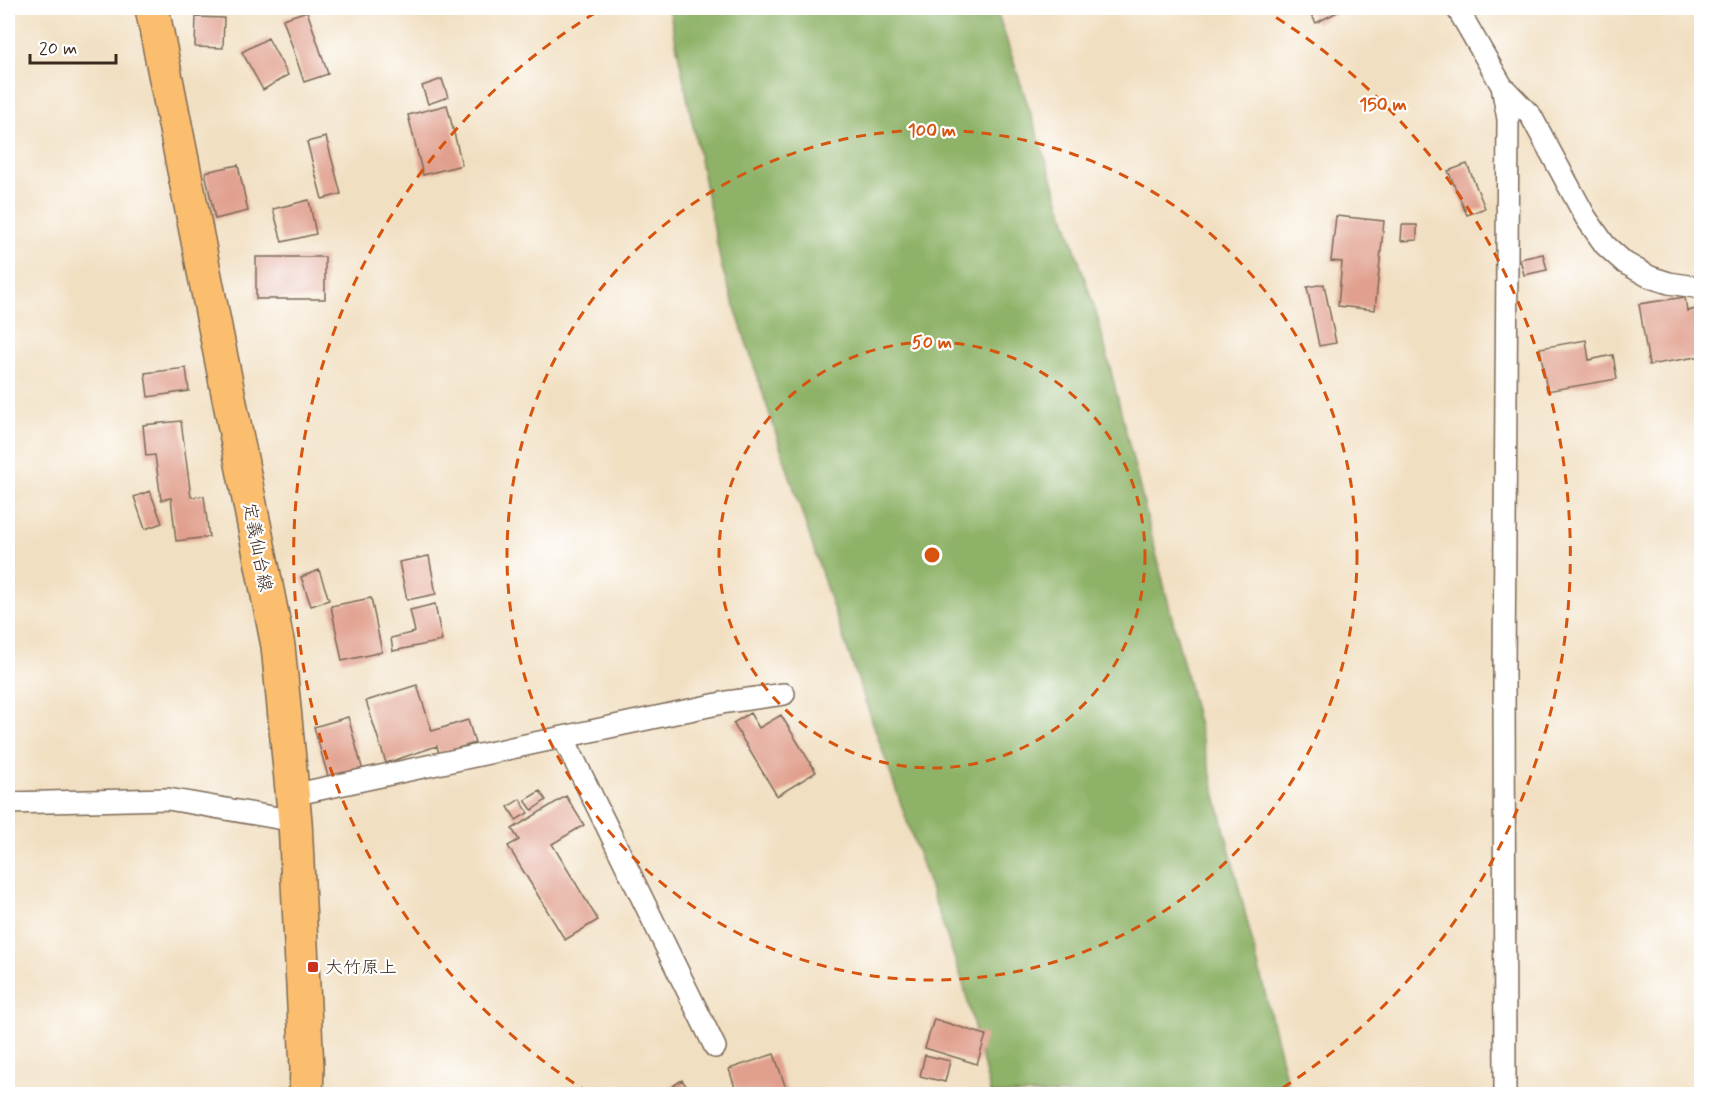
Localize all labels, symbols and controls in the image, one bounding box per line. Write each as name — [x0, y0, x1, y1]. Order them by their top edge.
scale bar — [30, 27, 116, 65]
text: 20 m — [39, 37, 77, 61]
text: 150 m — [1359, 93, 1407, 117]
text: 100 m — [908, 119, 956, 143]
text: 50 m — [912, 331, 952, 355]
street label: 定義仙台線 — [237, 501, 277, 594]
centre of rings — [922, 545, 942, 565]
place label: 大竹原上 — [325, 956, 397, 980]
marker: 大竹原上 — [306, 960, 320, 974]

